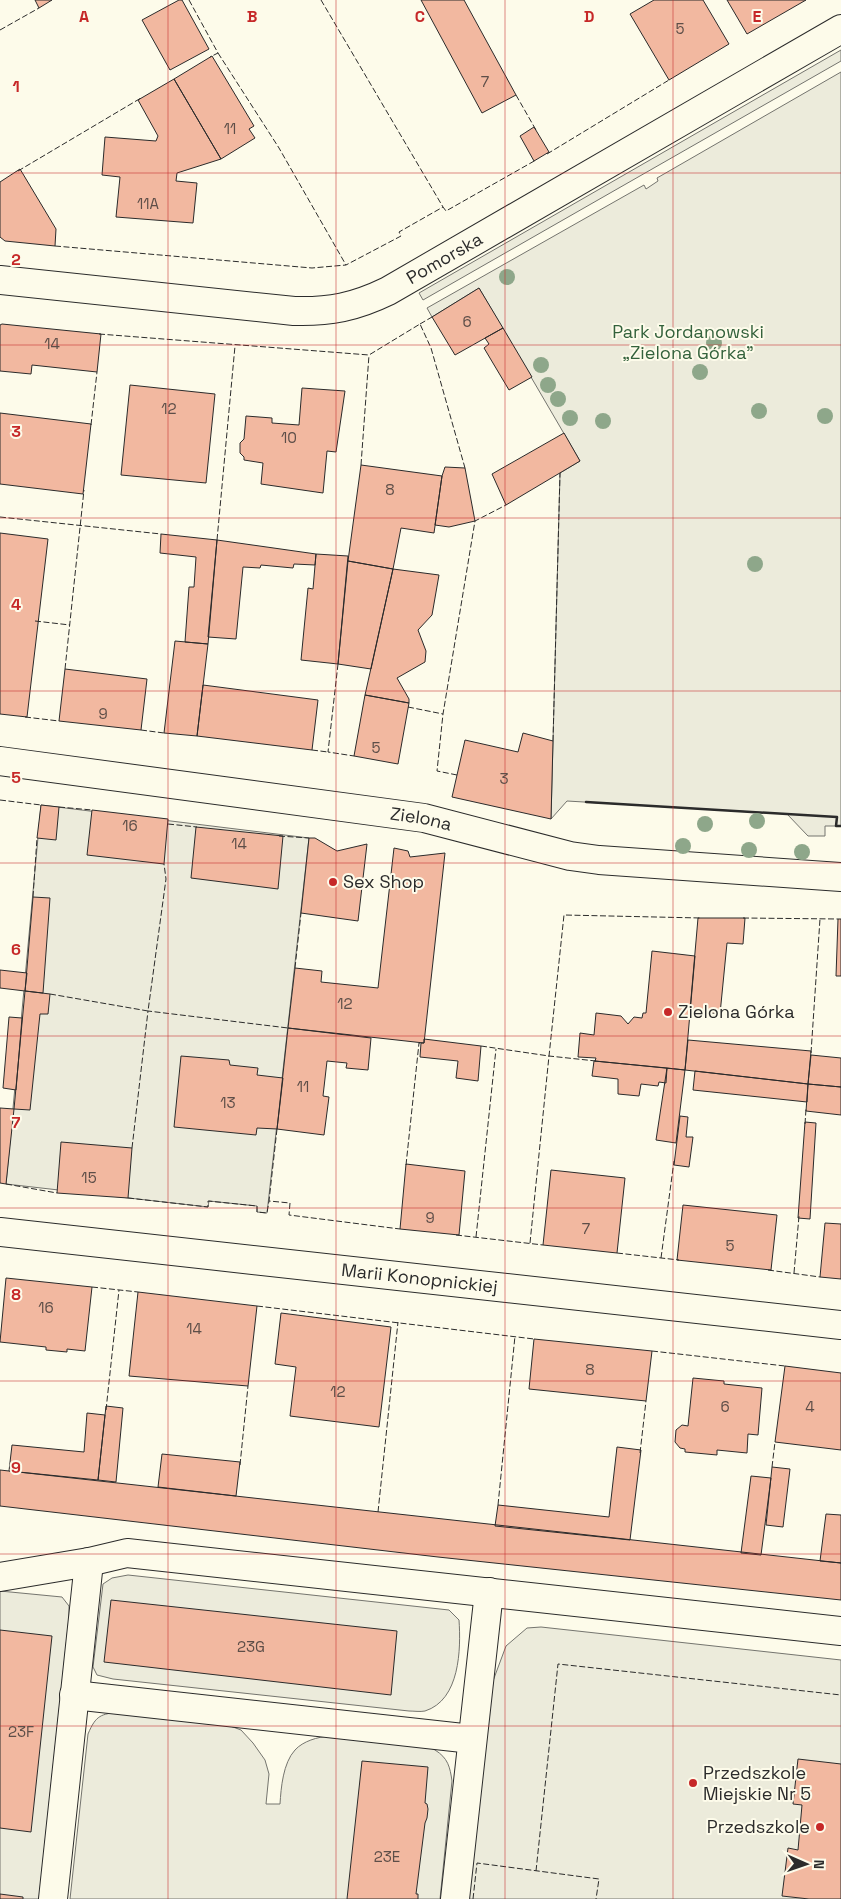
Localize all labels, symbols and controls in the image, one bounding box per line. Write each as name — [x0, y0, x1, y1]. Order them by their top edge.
text: A — [79, 6, 89, 27]
text: B — [247, 6, 257, 27]
text: C — [415, 6, 425, 27]
text: D — [584, 6, 594, 27]
text: E — [753, 6, 762, 27]
house number: 5 — [676, 19, 685, 38]
house number: 7 — [481, 72, 489, 91]
text: 1 — [12, 76, 20, 97]
house number: 11 — [224, 119, 236, 138]
house number: 11A — [137, 194, 160, 213]
street label: Pomorska — [402, 227, 486, 289]
text: 2 — [11, 249, 21, 270]
house number: 6 — [462, 312, 472, 331]
park label: Park Jordanowski „Zielona Górka” — [612, 320, 764, 364]
house number: 14 — [44, 334, 60, 353]
house number: 12 — [161, 399, 177, 418]
text: 3 — [11, 421, 21, 442]
house number: 10 — [281, 428, 297, 447]
house number: 8 — [385, 480, 395, 499]
text: 4 — [11, 594, 21, 615]
house number: 9 — [98, 704, 108, 723]
house number: 5 — [372, 738, 381, 757]
text: 5 — [11, 767, 21, 788]
house number: 3 — [499, 769, 509, 788]
street label: Zielona — [389, 802, 455, 836]
house number: 16 — [122, 816, 138, 835]
house number: 14 — [231, 834, 247, 853]
place label: Sex Shop — [343, 870, 424, 893]
marker: Sex Shop — [327, 876, 339, 888]
text: 6 — [11, 939, 21, 960]
house number: 12 — [337, 994, 353, 1013]
place label: Zielona Górka — [678, 1000, 795, 1023]
marker: Zielona Górka — [662, 1006, 674, 1018]
house number: 11 — [297, 1077, 309, 1096]
house number: 13 — [220, 1093, 236, 1112]
text: 7 — [12, 1112, 21, 1133]
house number: 15 — [81, 1168, 97, 1187]
house number: 9 — [425, 1208, 435, 1227]
house number: 7 — [582, 1219, 590, 1238]
house number: 5 — [726, 1236, 735, 1255]
street label: Marii Konopnickiej — [340, 1258, 499, 1298]
text: 8 — [11, 1284, 21, 1305]
house number: 16 — [38, 1298, 54, 1317]
house number: 14 — [186, 1319, 202, 1338]
house number: 8 — [585, 1360, 595, 1379]
house number: 12 — [330, 1382, 346, 1401]
house number: 6 — [720, 1397, 730, 1416]
house number: 4 — [805, 1397, 815, 1416]
text: 9 — [11, 1457, 21, 1478]
house number: 23G — [237, 1637, 265, 1656]
house number: 23F — [8, 1722, 34, 1741]
place label: Przedszkole Miejskie Nr 5 — [703, 1761, 811, 1805]
marker: Przedszkole Miejskie Nr 5 — [687, 1777, 699, 1789]
place label: Przedszkole — [707, 1815, 810, 1838]
marker: Przedszkole — [814, 1821, 826, 1833]
north arrow — [781, 1839, 831, 1889]
house number: 23E — [374, 1847, 400, 1866]
text: N — [810, 1859, 828, 1869]

